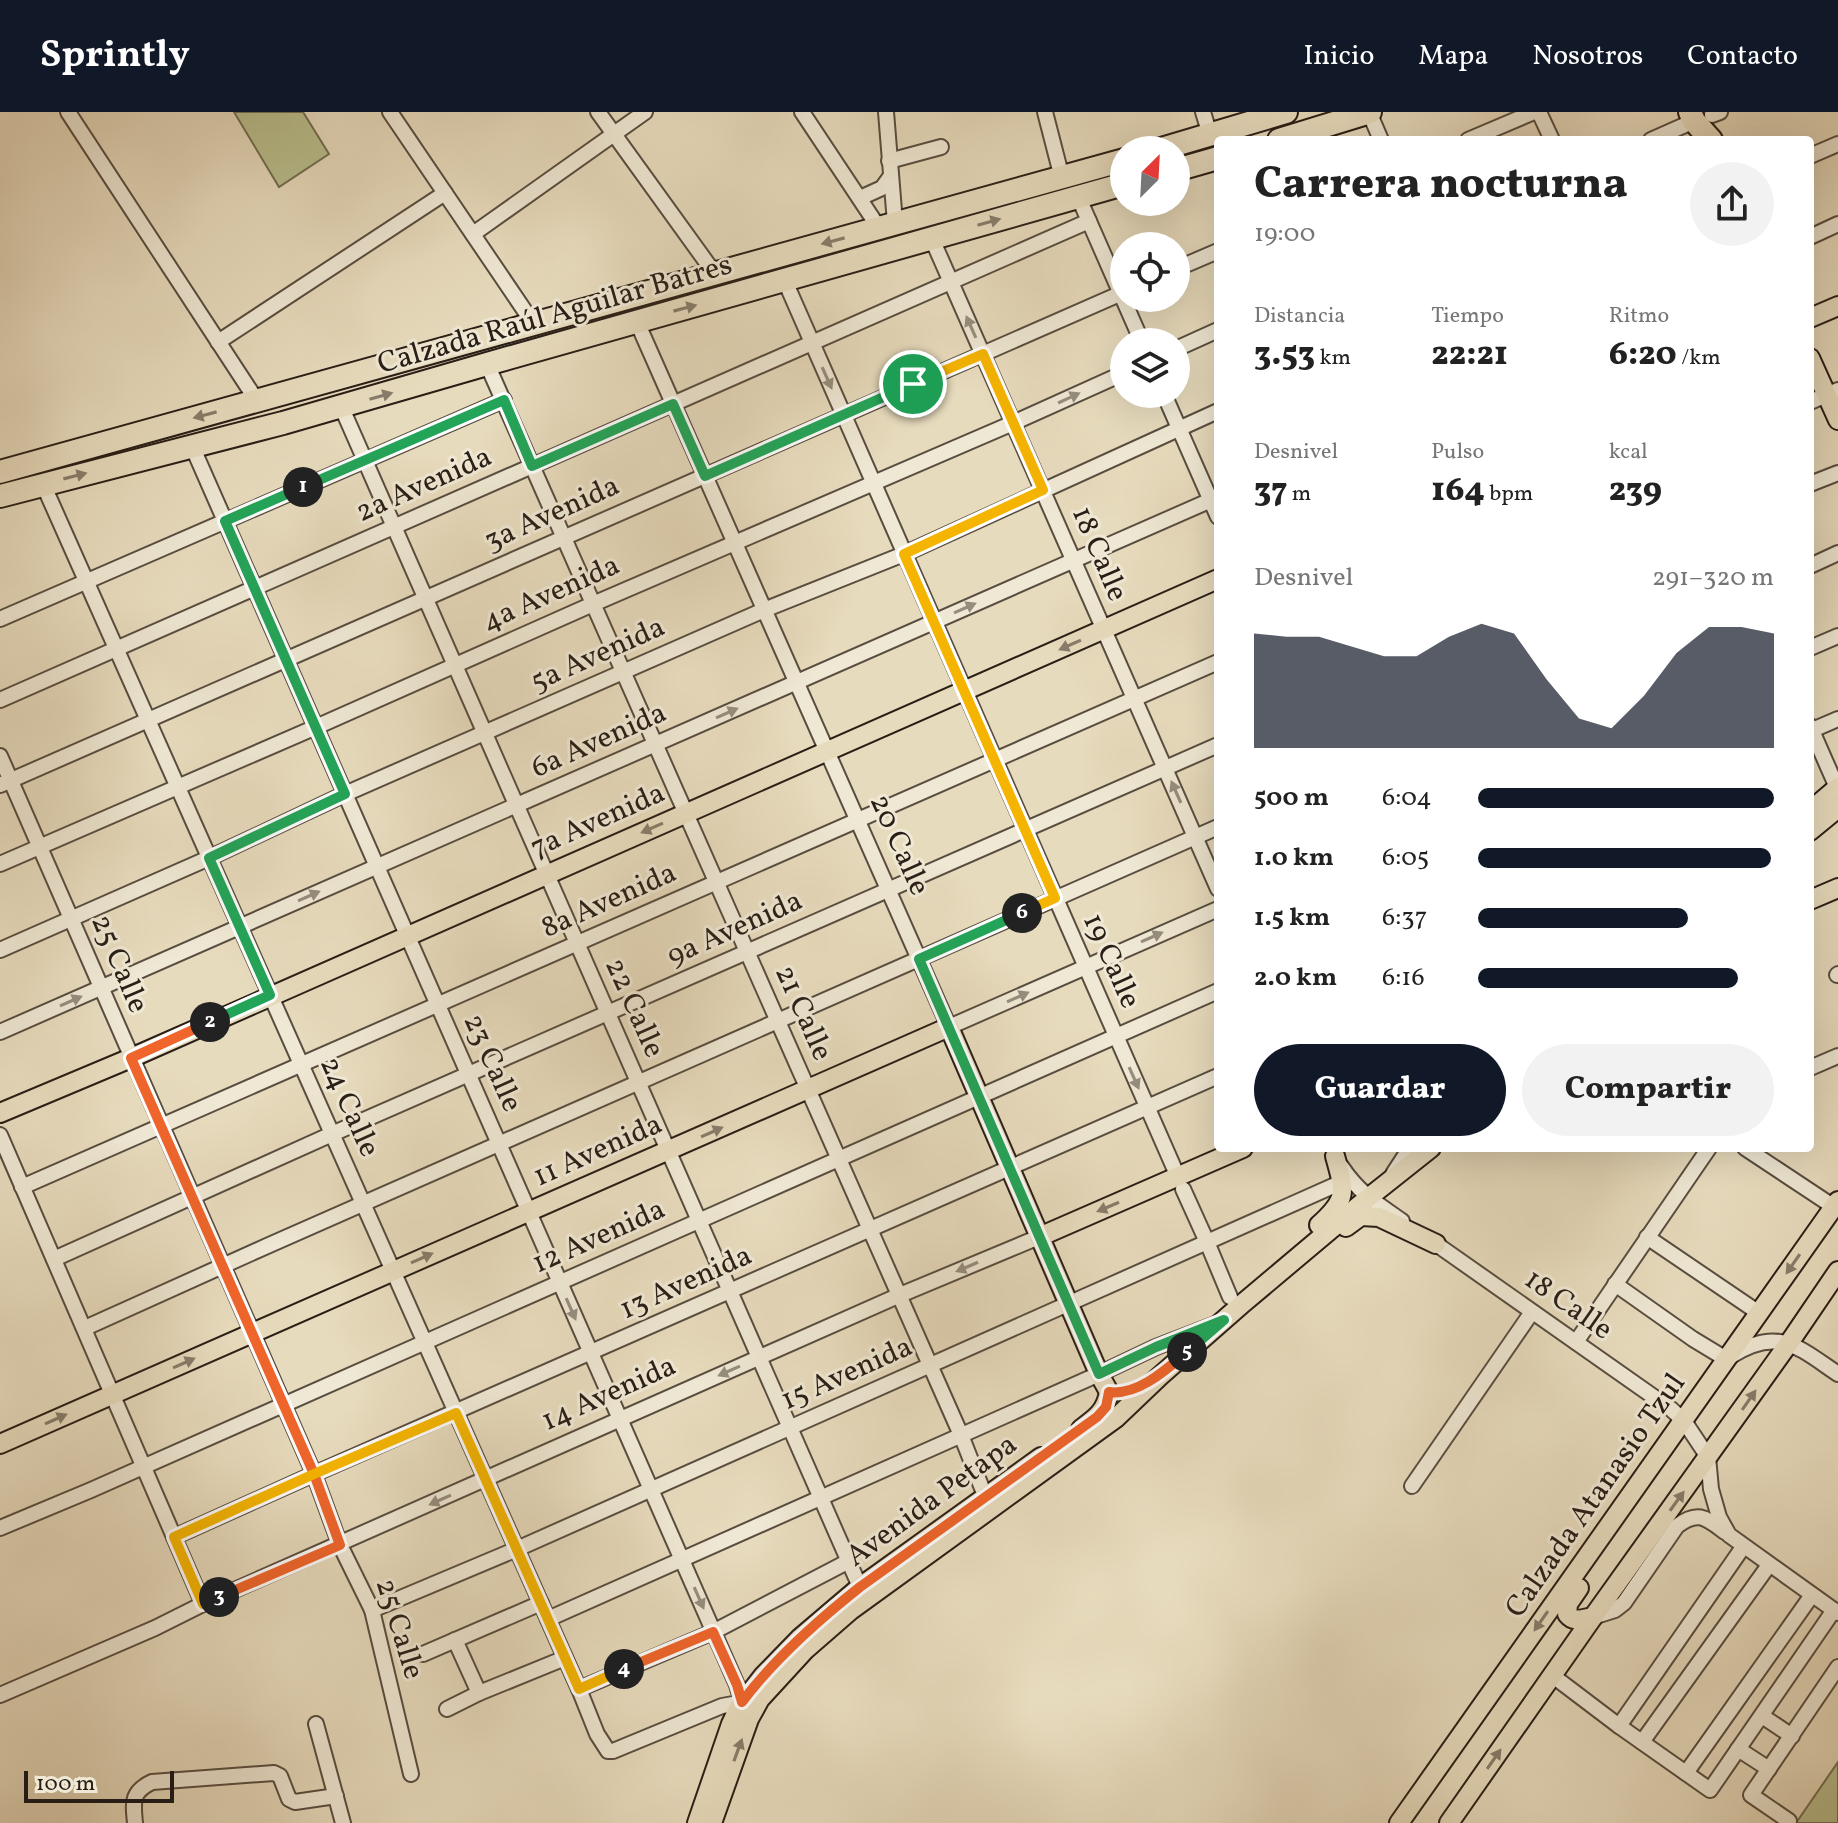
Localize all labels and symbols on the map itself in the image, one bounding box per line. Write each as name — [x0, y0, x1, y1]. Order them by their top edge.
north arrow — [1110, 136, 1190, 216]
one-way arrow — [977, 215, 1001, 228]
one-way arrow — [820, 235, 845, 247]
street label: Calzada Raúl Aguilar Batres — [373, 244, 737, 386]
one-way arrow — [672, 302, 697, 314]
one-way arrow — [965, 315, 978, 339]
pin — [879, 350, 947, 418]
one-way arrow — [821, 366, 834, 390]
one-way arrow — [368, 389, 393, 401]
one-way arrow — [1057, 391, 1080, 405]
one-way arrow — [192, 409, 216, 422]
street label: 2a Avenida — [349, 436, 499, 534]
street label: 3a Avenida — [478, 465, 626, 563]
pin: 1 — [283, 467, 323, 507]
one-way arrow — [63, 470, 88, 482]
street label: 18 Calle — [1060, 500, 1138, 608]
street label: 4a Avenida — [475, 545, 627, 643]
one-way arrow — [953, 602, 977, 615]
street label: 5a Avenida — [524, 607, 672, 703]
one-way arrow — [1058, 638, 1082, 651]
street label: 6a Avenida — [525, 693, 673, 789]
one-way arrow — [715, 706, 739, 720]
street label: 7a Avenida — [524, 773, 672, 869]
one-way arrow — [1169, 780, 1182, 804]
street label: 20 Calle — [858, 788, 940, 902]
one-way arrow — [640, 821, 664, 834]
street label: 8a Avenida — [535, 853, 683, 949]
street label: 9a Avenida — [661, 880, 809, 978]
one-way arrow — [298, 890, 321, 903]
pin: 6 — [1002, 893, 1042, 933]
street label: 19 Calle — [1071, 907, 1151, 1015]
street label: 25 Calle — [80, 908, 158, 1020]
one-way arrow — [1140, 931, 1164, 944]
street label: 22 Calle — [593, 952, 675, 1064]
street label: 21 Calle — [763, 959, 843, 1067]
one-way arrow — [1006, 990, 1029, 1003]
one-way arrow — [60, 994, 83, 1008]
pin: 2 — [190, 1002, 230, 1042]
street label: 23 Calle — [452, 1007, 532, 1119]
street label: 24 Calle — [308, 1050, 390, 1164]
one-way arrow — [1127, 1066, 1141, 1090]
street label: 11 Avenida — [527, 1104, 669, 1198]
one-way arrow — [700, 1125, 724, 1138]
street label: 12 Avenida — [526, 1189, 672, 1285]
one-way arrow — [1096, 1201, 1120, 1214]
street label: 13 Avenida — [613, 1235, 759, 1331]
one-way arrow — [410, 1252, 434, 1265]
one-way arrow — [1786, 1254, 1801, 1275]
street label: 18 Calle — [1515, 1259, 1621, 1351]
one-way arrow — [955, 1261, 979, 1274]
one-way arrow — [565, 1297, 578, 1321]
street label: 15 Avenida — [775, 1326, 919, 1422]
pin: 5 — [1167, 1332, 1207, 1372]
street label: 14 Avenida — [535, 1346, 683, 1442]
one-way arrow — [172, 1356, 196, 1369]
one-way arrow — [717, 1365, 740, 1378]
street label: Calzada Atanasio Tzul — [1496, 1365, 1696, 1627]
one-way arrow — [1741, 1390, 1756, 1411]
one-way arrow — [45, 1412, 68, 1425]
street label: Avenida Petapa — [838, 1424, 1026, 1578]
one-way arrow — [1669, 1491, 1684, 1512]
one-way arrow — [428, 1494, 452, 1507]
street label: 25 Calle — [364, 1573, 434, 1685]
pin: 3 — [199, 1577, 239, 1617]
one-way arrow — [692, 1586, 705, 1610]
one-way arrow — [1534, 1611, 1549, 1632]
pin: 4 — [604, 1649, 644, 1689]
one-way arrow — [733, 1737, 745, 1761]
one-way arrow — [1486, 1749, 1502, 1770]
scale bar — [24, 1767, 174, 1803]

